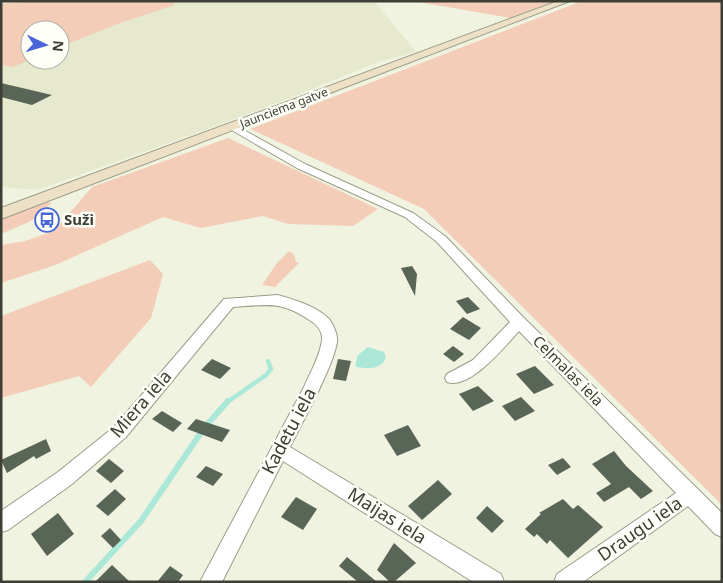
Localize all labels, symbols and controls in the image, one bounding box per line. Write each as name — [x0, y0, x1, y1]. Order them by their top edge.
north arrow — [20, 20, 70, 70]
text: N — [48, 40, 68, 53]
street label: Jaunciema gatve — [236, 83, 330, 132]
bus stop icon: Suži — [34, 207, 60, 233]
place label: Suži — [64, 209, 94, 229]
street label: Ceļmalas iela — [529, 331, 608, 410]
street label: Miera iela — [104, 364, 176, 442]
street label: Kadetu iela — [255, 383, 321, 478]
street label: Maijas iela — [344, 481, 431, 549]
street label: Draugu iela — [592, 490, 686, 566]

